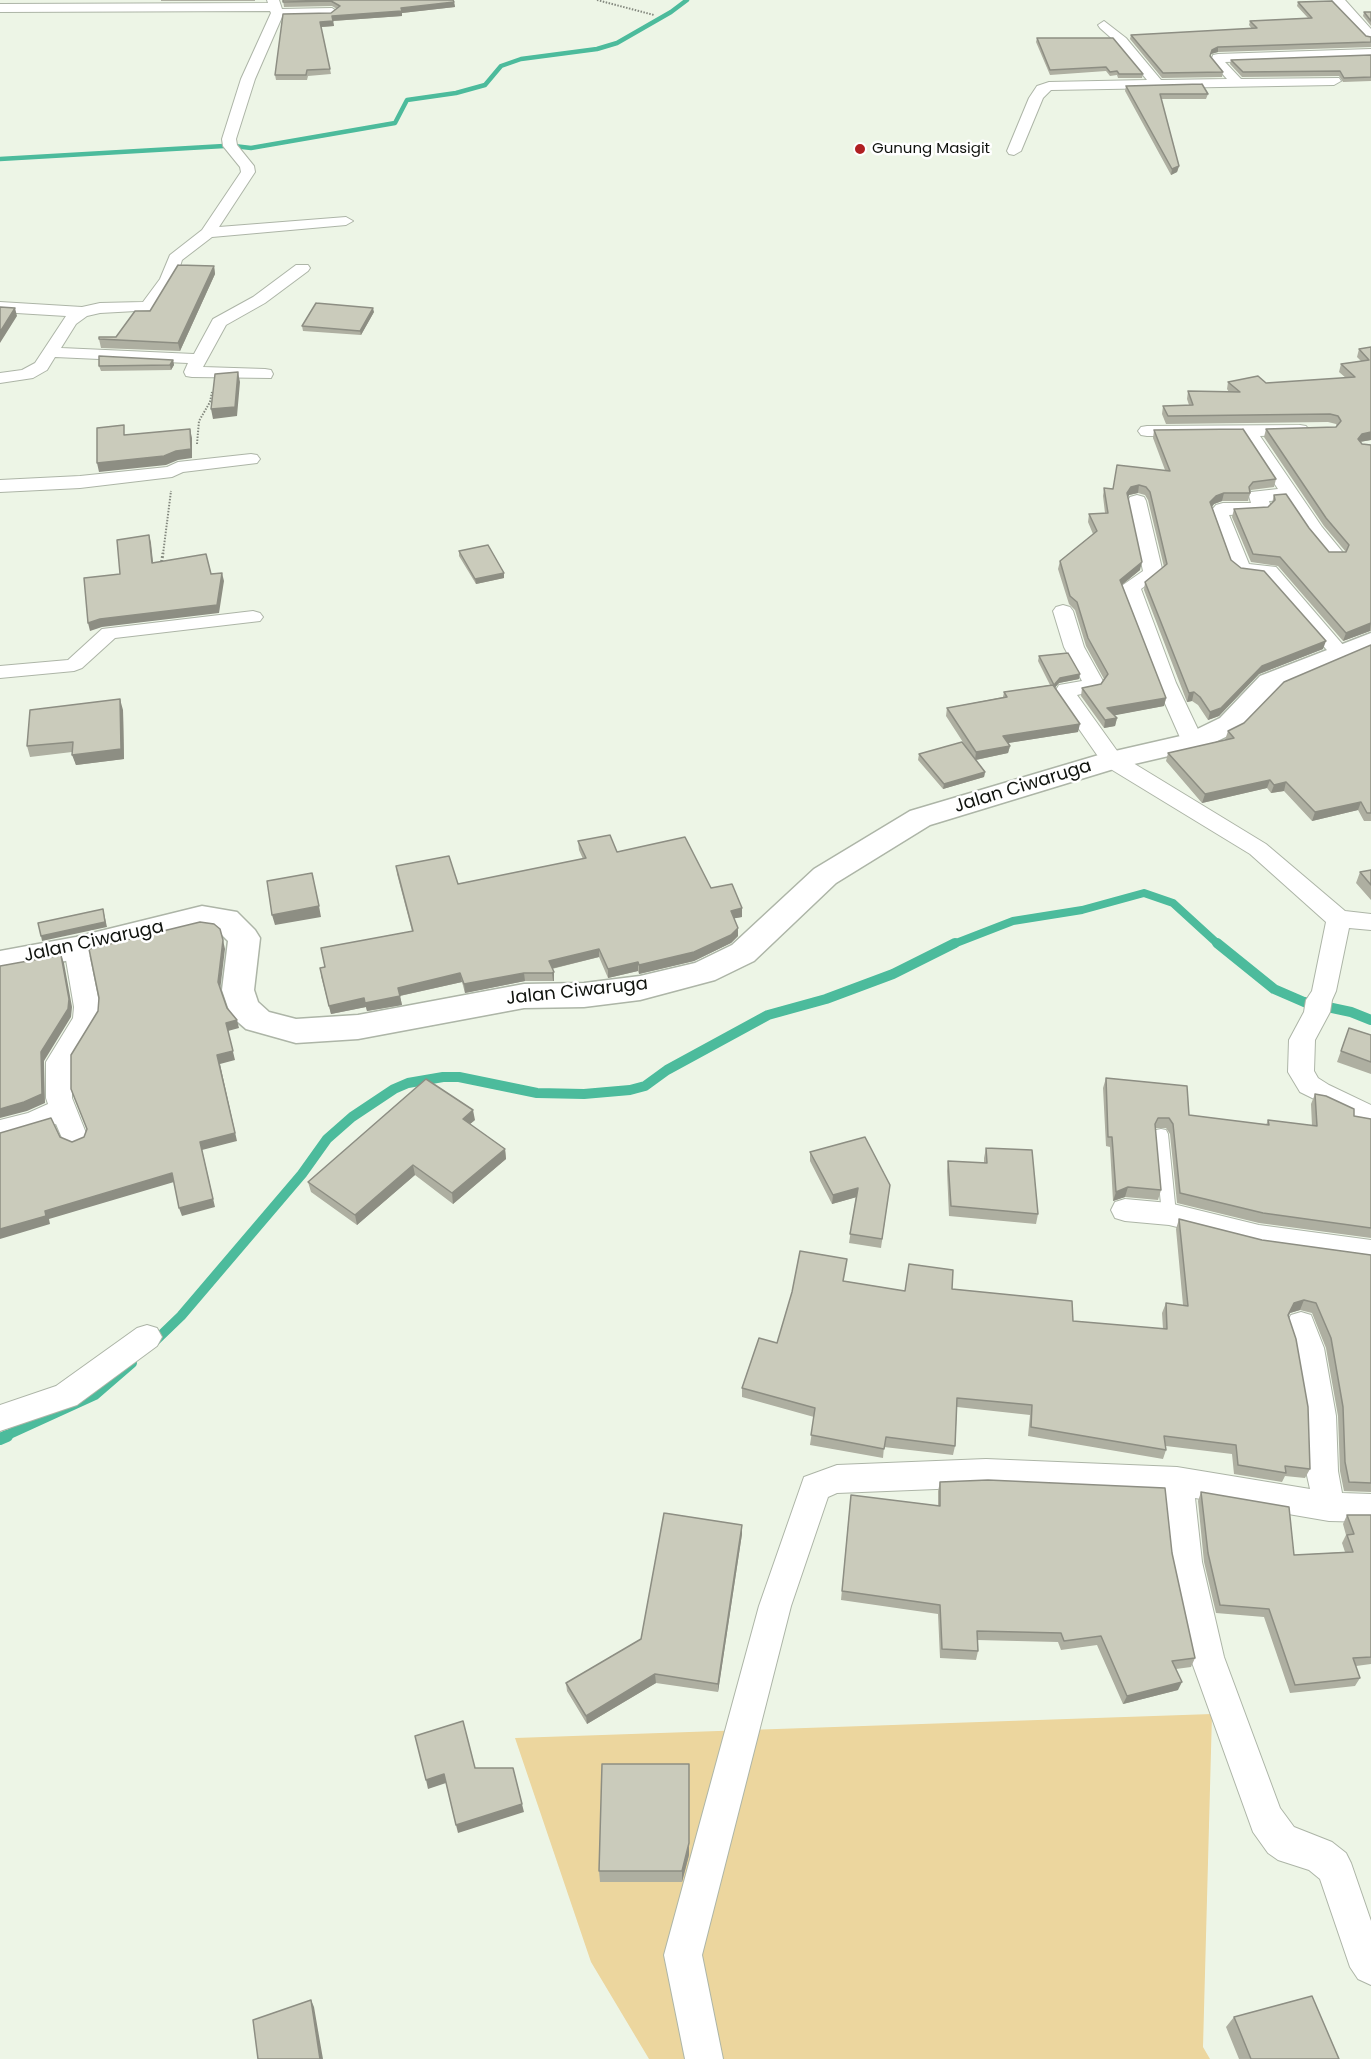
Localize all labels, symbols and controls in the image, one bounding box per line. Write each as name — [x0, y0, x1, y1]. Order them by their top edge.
place label: Gunung Masigit — [872, 140, 990, 158]
marker: Gunung Masigit — [853, 142, 867, 156]
street label: Jalan Ciwaruga — [952, 756, 1094, 818]
street label: Jalan Ciwaruga — [22, 917, 166, 967]
street label: Jalan Ciwaruga — [505, 974, 649, 1010]

